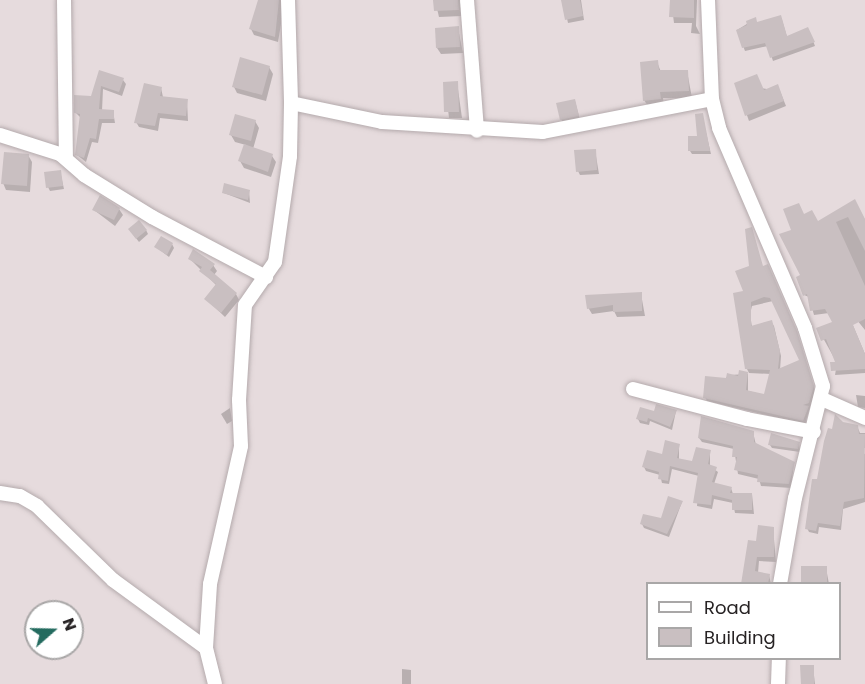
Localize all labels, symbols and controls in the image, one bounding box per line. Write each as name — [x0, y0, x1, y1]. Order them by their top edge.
legend — [646, 582, 841, 660]
text: Road — [704, 595, 751, 620]
north arrow — [24, 600, 84, 660]
text: N — [57, 615, 82, 634]
text: Building — [704, 625, 776, 650]

